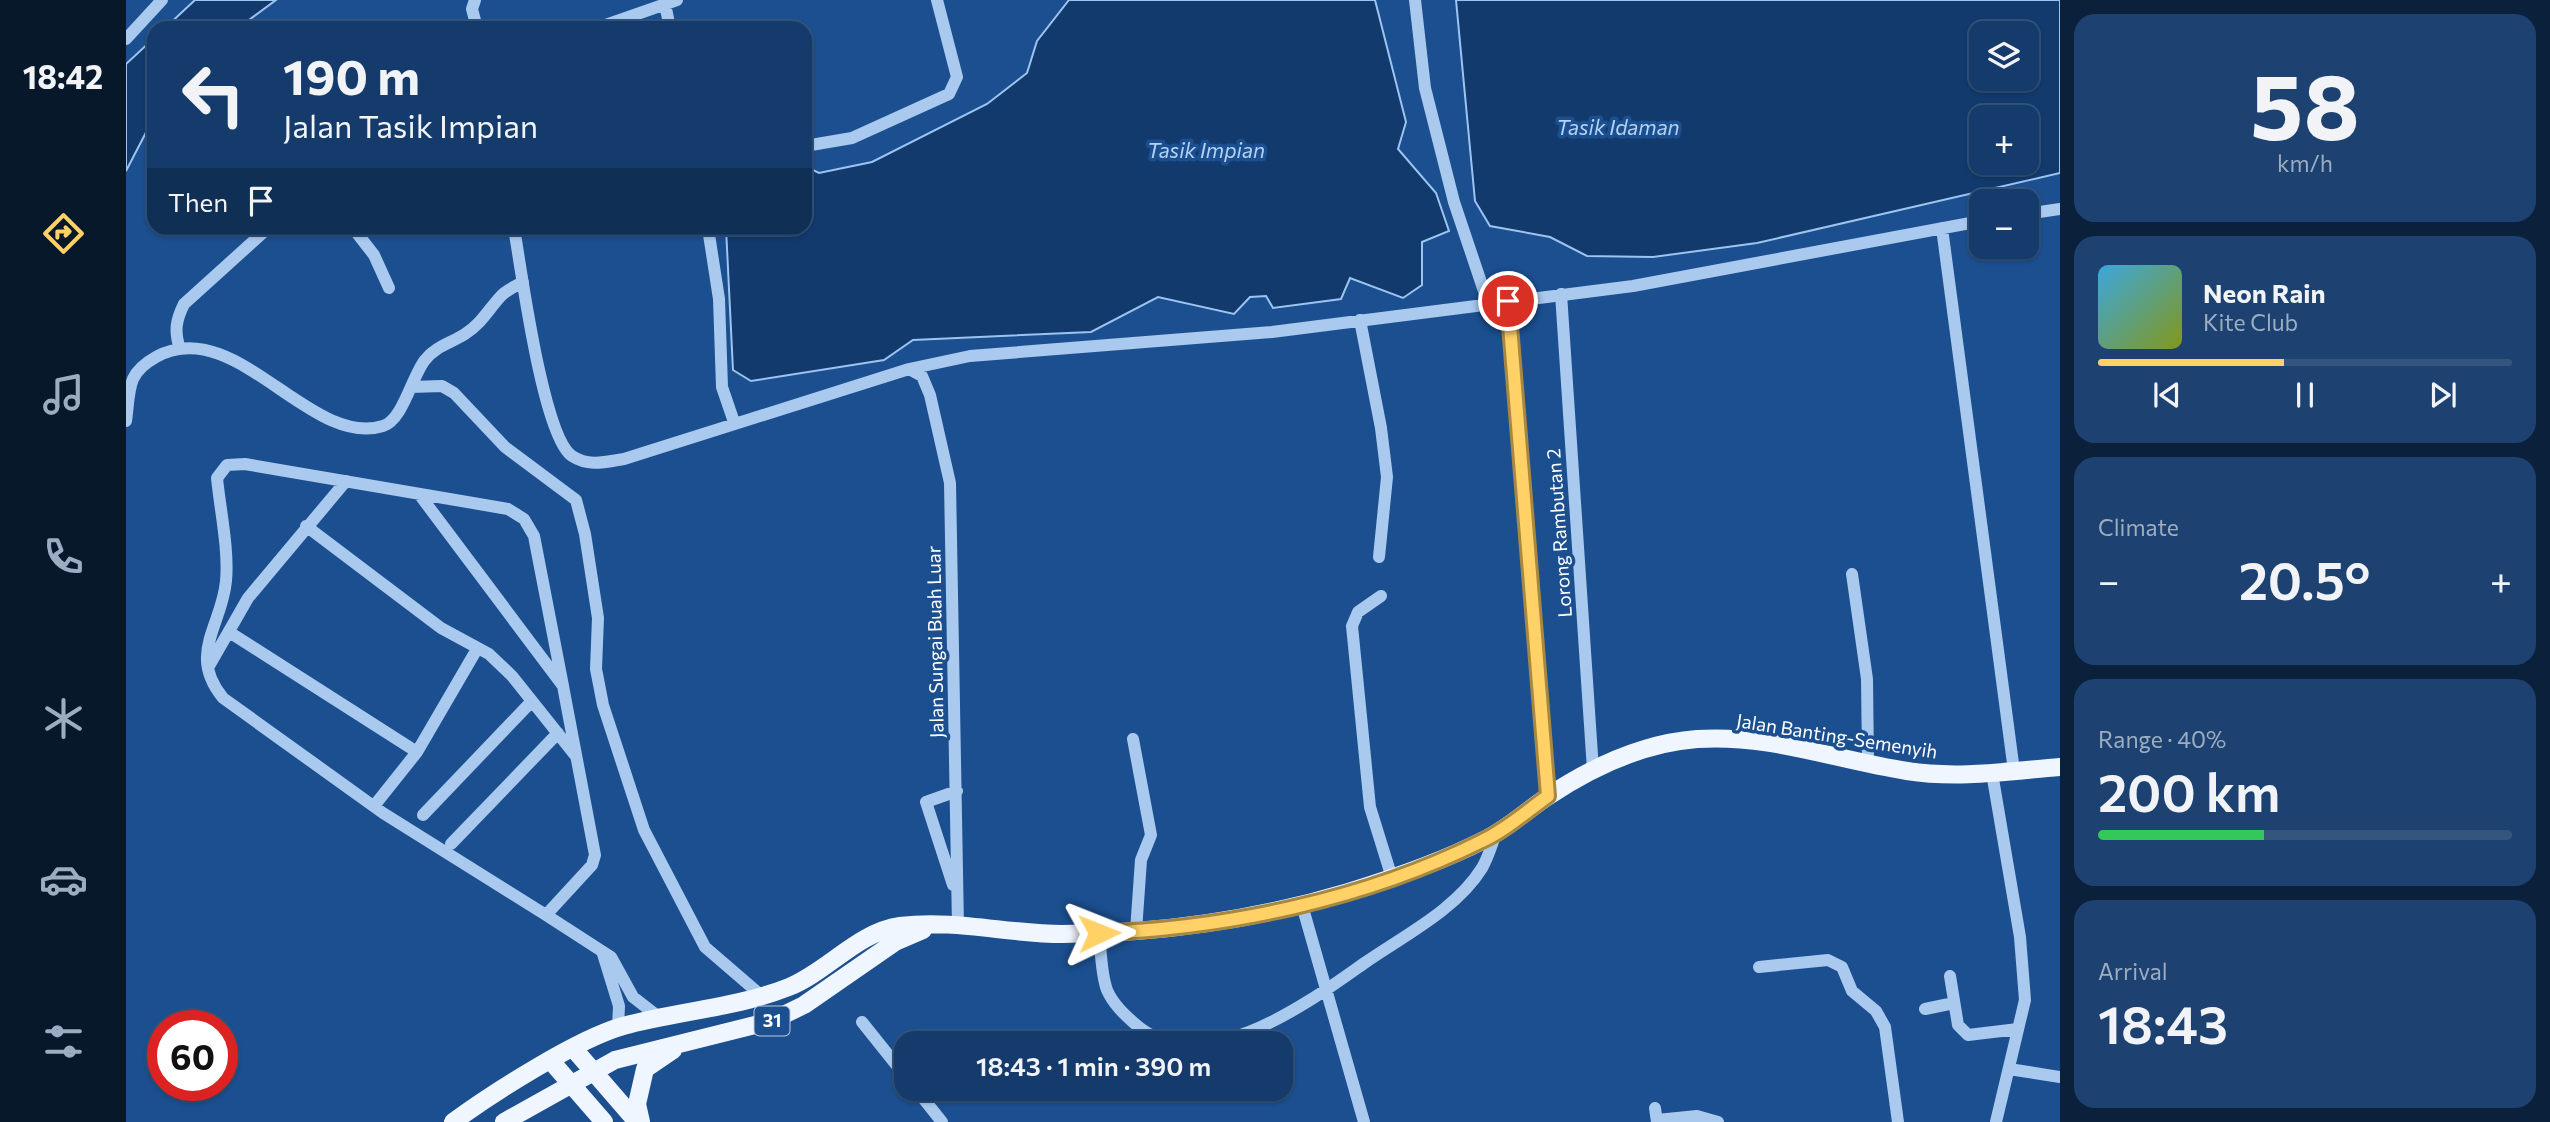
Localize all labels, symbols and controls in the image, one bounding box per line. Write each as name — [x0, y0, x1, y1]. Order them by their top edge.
map controls — [1969, 21, 2039, 259]
button: layers — [1969, 21, 2039, 91]
text: 190 m — [283, 45, 420, 105]
text: 58 — [2250, 47, 2360, 159]
icon: left — [168, 49, 259, 140]
text: 18:42 — [23, 56, 103, 96]
text: Jalan Tasik Impian — [283, 105, 538, 145]
button: + — [1969, 105, 2039, 175]
water label: Tasik Idaman — [1556, 114, 1680, 139]
water label: Tasik Impian — [1147, 137, 1265, 162]
text: km/h — [2277, 149, 2333, 177]
icon: arrive — [242, 182, 280, 220]
text: Then — [168, 186, 228, 217]
button: − — [1969, 189, 2039, 259]
icon: directions — [39, 209, 88, 258]
pin — [1478, 271, 1538, 331]
text: Neon Rain — [2203, 277, 2326, 308]
icon: arrive — [1489, 282, 1527, 320]
text: Kite Club — [2203, 308, 2298, 336]
icon: music — [39, 370, 88, 419]
icon: previous — [2148, 376, 2186, 414]
icon: pause — [2286, 376, 2324, 414]
icon: next — [2424, 376, 2462, 414]
street label: Lorong Rambutan 2 — [1541, 448, 1576, 618]
text: Climate — [2098, 513, 2179, 541]
icon: phone — [39, 532, 88, 581]
street label: Jalan Sungai Buah Luar — [921, 545, 948, 738]
text: 20.5° — [2239, 547, 2370, 611]
text: − — [2098, 556, 2120, 603]
text: + — [2490, 556, 2512, 603]
icon: climate — [39, 694, 88, 743]
street label: Jalan Banting-Semenyih — [1735, 708, 1939, 763]
text: Range · 40% — [2098, 725, 2226, 753]
text: 200 km — [2098, 759, 2280, 823]
icon: car — [39, 855, 88, 904]
position arrow — [1062, 896, 1136, 970]
text: Arrival — [2098, 957, 2168, 985]
text: 18:43 — [2098, 991, 2228, 1055]
road number: 31 — [754, 1006, 790, 1036]
speed limit sign: 60 — [147, 1010, 238, 1101]
icon: filters — [39, 1017, 88, 1066]
text: 18:43 · 1 min · 390 m — [976, 1050, 1211, 1081]

